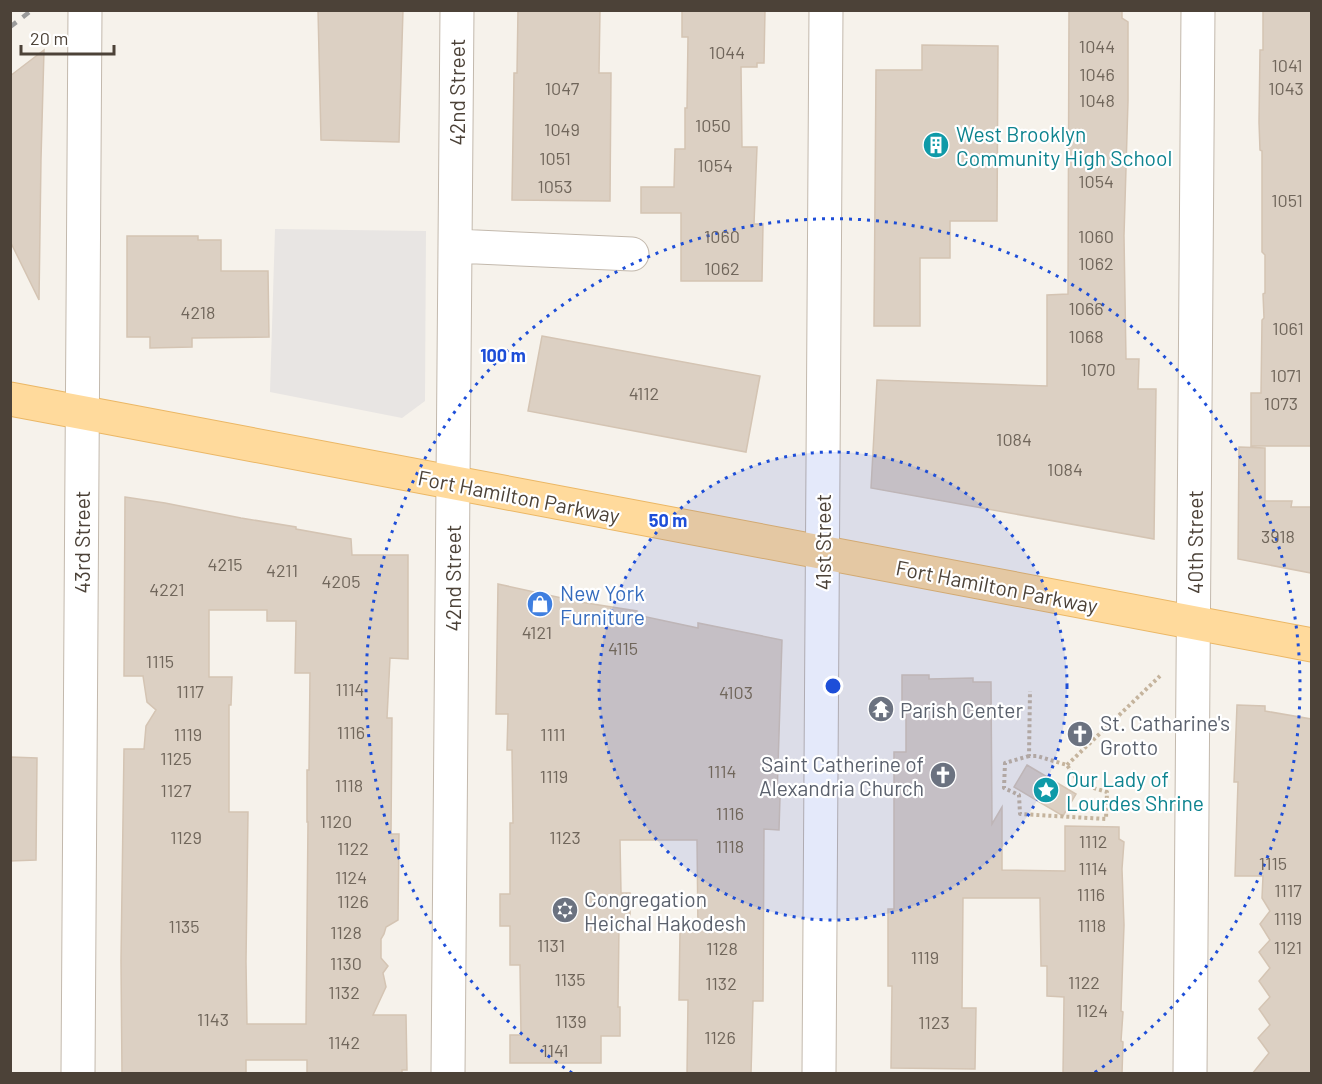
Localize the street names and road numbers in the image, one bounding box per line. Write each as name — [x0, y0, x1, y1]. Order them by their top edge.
street label: 42nd Street — [444, 39, 469, 146]
street label: Fort Hamilton Parkway — [416, 464, 622, 528]
street label: 40th Street — [1182, 490, 1207, 594]
street label: 43rd Street — [69, 491, 94, 593]
street label: 41st Street — [810, 494, 835, 590]
street label: 42nd Street — [440, 525, 465, 632]
street label: Fort Hamilton Parkway — [894, 554, 1100, 618]

